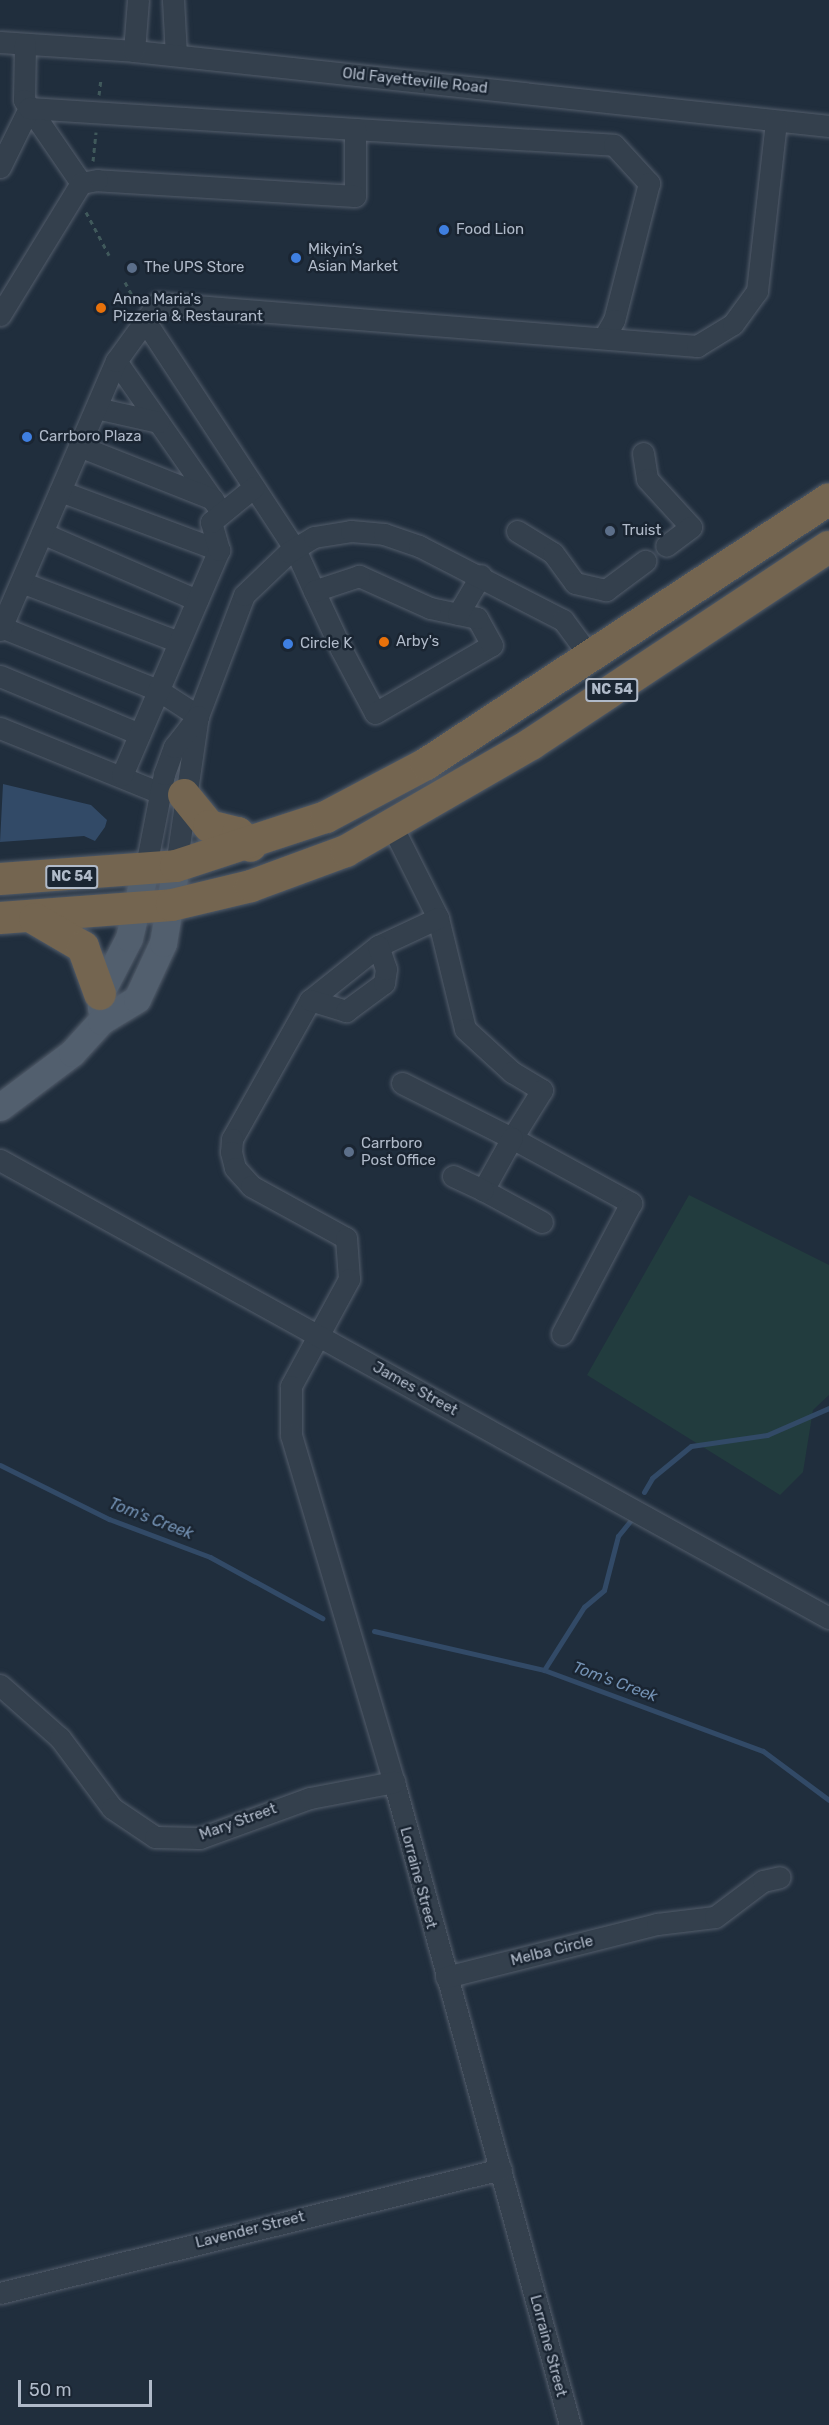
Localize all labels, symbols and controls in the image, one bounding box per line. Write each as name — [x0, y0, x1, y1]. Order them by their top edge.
street label: Old Fayetteville Road — [342, 64, 488, 98]
place label: Food Lion — [456, 221, 524, 239]
marker: Food Lion — [437, 223, 451, 237]
place label: Mikyin’s Asian Market — [308, 240, 398, 275]
marker: Mikyin’s Asian Market — [289, 251, 303, 265]
place label: The UPS Store — [144, 259, 245, 277]
marker: The UPS Store — [125, 261, 139, 275]
place label: Anna Maria's Pizzeria & Restaurant — [113, 290, 263, 325]
marker: Anna Maria's Pizzeria & Restaurant — [94, 301, 108, 315]
place label: Carrboro Plaza — [39, 428, 142, 446]
marker: Carrboro Plaza — [20, 430, 34, 444]
place label: Truist — [622, 522, 661, 540]
marker: Truist — [603, 524, 617, 538]
place label: Arby's — [396, 633, 439, 651]
place label: Circle K — [300, 635, 352, 653]
marker: Arby's — [377, 635, 391, 649]
marker: Circle K — [281, 637, 295, 651]
road number: NC 54 — [585, 679, 639, 701]
road number: NC 54 — [45, 866, 99, 888]
place label: Carrboro Post Office — [361, 1134, 436, 1169]
marker: Carrboro Post Office — [342, 1145, 356, 1159]
street label: James Street — [369, 1358, 461, 1420]
water label: Tom's Creek — [106, 1494, 196, 1544]
water label: Tom's Creek — [570, 1658, 660, 1706]
street label: Mary Street — [197, 1800, 279, 1844]
street label: Lorraine Street — [396, 1825, 440, 1931]
street label: Melba Circle — [509, 1932, 595, 1970]
street label: Lavender Street — [193, 2208, 307, 2252]
street label: Lorraine Street — [526, 2293, 570, 2399]
scale bar — [21, 2368, 154, 2406]
text: 50 m — [29, 2379, 72, 2401]

